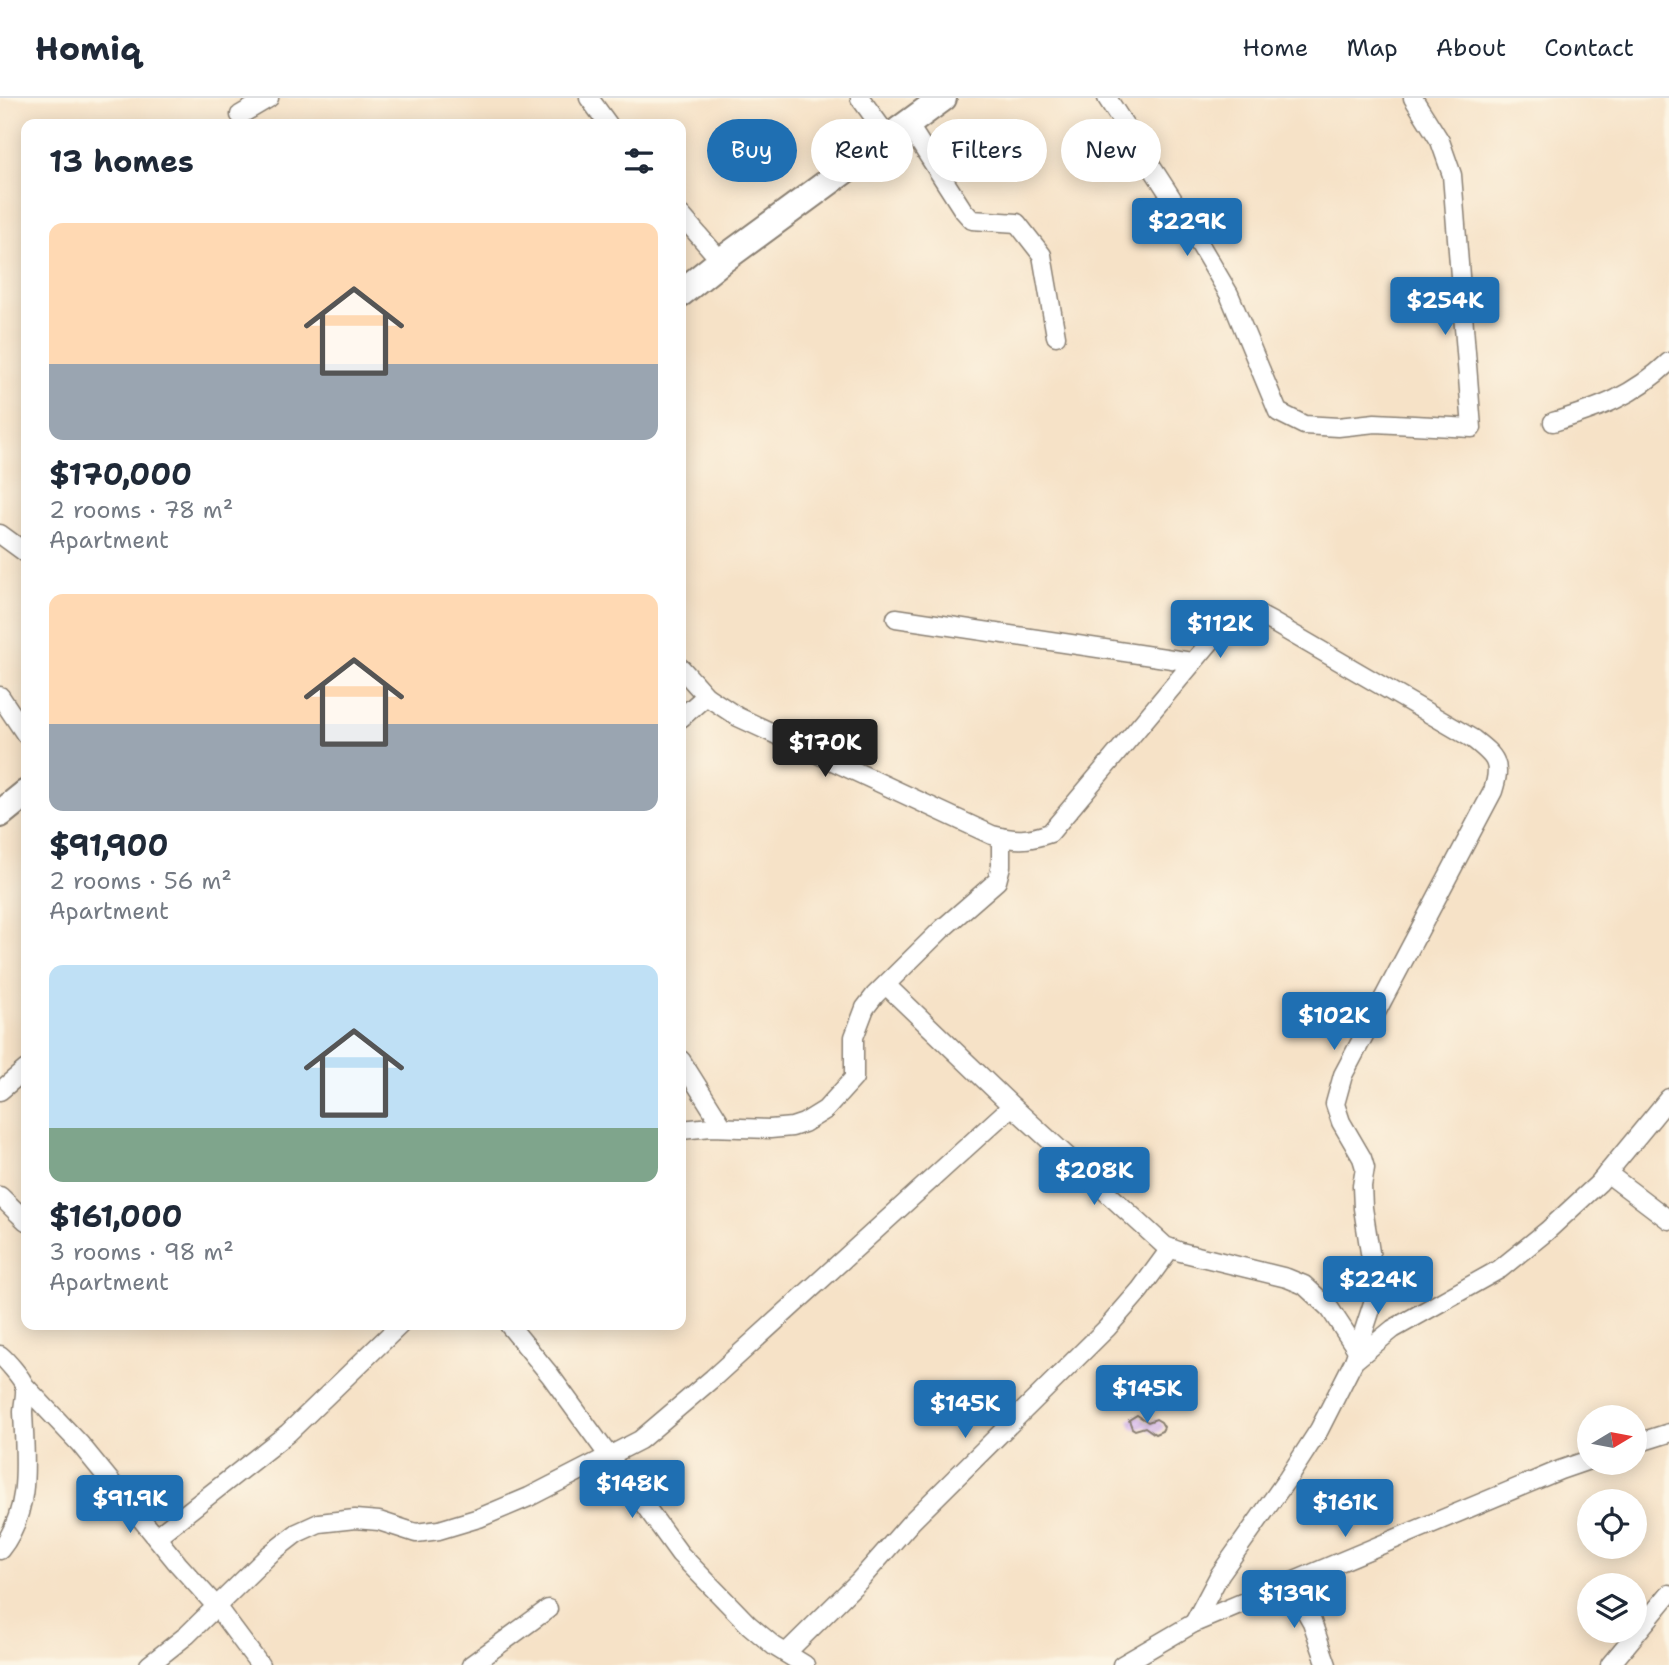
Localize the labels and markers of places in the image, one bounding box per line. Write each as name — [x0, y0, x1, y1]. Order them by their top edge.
pin: $229K — [1138, 198, 1236, 258]
pin: $254K — [1396, 278, 1494, 337]
pin: $112K — [1171, 601, 1269, 660]
pin: $170K — [776, 720, 874, 779]
pin: $102K — [1285, 992, 1383, 1052]
pin: $208K — [1045, 1148, 1143, 1207]
pin: $224K — [1329, 1256, 1427, 1316]
pin: $145K — [1098, 1366, 1196, 1425]
pin: $145K — [916, 1380, 1014, 1440]
pin: $148K — [583, 1460, 681, 1520]
pin: $91.9K — [73, 1476, 187, 1535]
pin: $161K — [1296, 1480, 1394, 1539]
pin: $139K — [1245, 1570, 1343, 1630]

